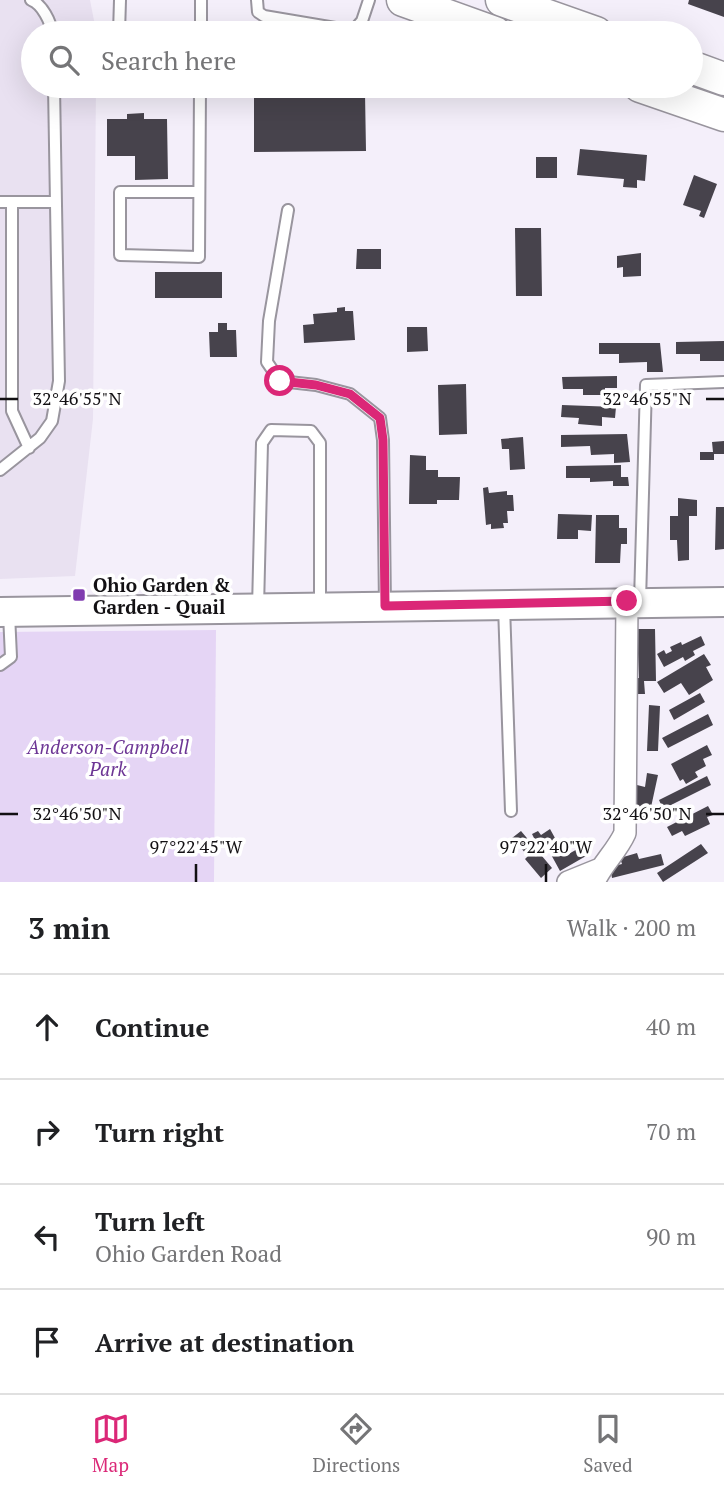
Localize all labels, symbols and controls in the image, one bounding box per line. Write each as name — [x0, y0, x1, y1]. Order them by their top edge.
search box — [21, 21, 703, 98]
icon: search — [45, 41, 83, 79]
text: Search here — [101, 43, 236, 77]
route start — [264, 365, 295, 396]
text: 32°46'55"N — [32, 386, 122, 410]
text: 32°46'55"N — [602, 386, 692, 410]
place label: Ohio Garden & Garden - Quail — [93, 572, 230, 619]
route end — [611, 585, 642, 616]
marker: Ohio Garden & Garden - Quail — [71, 587, 87, 603]
park label: Anderson-Campbell Park — [26, 734, 190, 781]
text: 32°46'50"N — [32, 801, 122, 825]
text: 32°46'50"N — [602, 801, 692, 825]
text: 97°22'45"W — [150, 834, 243, 858]
text: 97°22'40"W — [500, 834, 593, 858]
text: 3 min — [28, 908, 110, 948]
text: Walk · 200 m — [567, 912, 696, 943]
icon: ahead — [28, 1008, 66, 1046]
text: Continue — [95, 1010, 209, 1044]
text: 40 m — [646, 1011, 696, 1042]
icon: right — [28, 1113, 66, 1151]
text: Turn right — [95, 1115, 224, 1149]
text: 70 m — [646, 1116, 696, 1147]
text: Turn left — [95, 1204, 205, 1238]
icon: left — [28, 1218, 66, 1256]
text: 90 m — [646, 1221, 696, 1252]
text: Ohio Garden Road — [95, 1238, 282, 1269]
icon: arrive — [28, 1323, 66, 1361]
text: Arrive at destination — [95, 1325, 354, 1359]
tab: Map — [92, 1410, 130, 1477]
tab: Directions — [313, 1410, 400, 1477]
tab: Saved — [583, 1410, 632, 1477]

